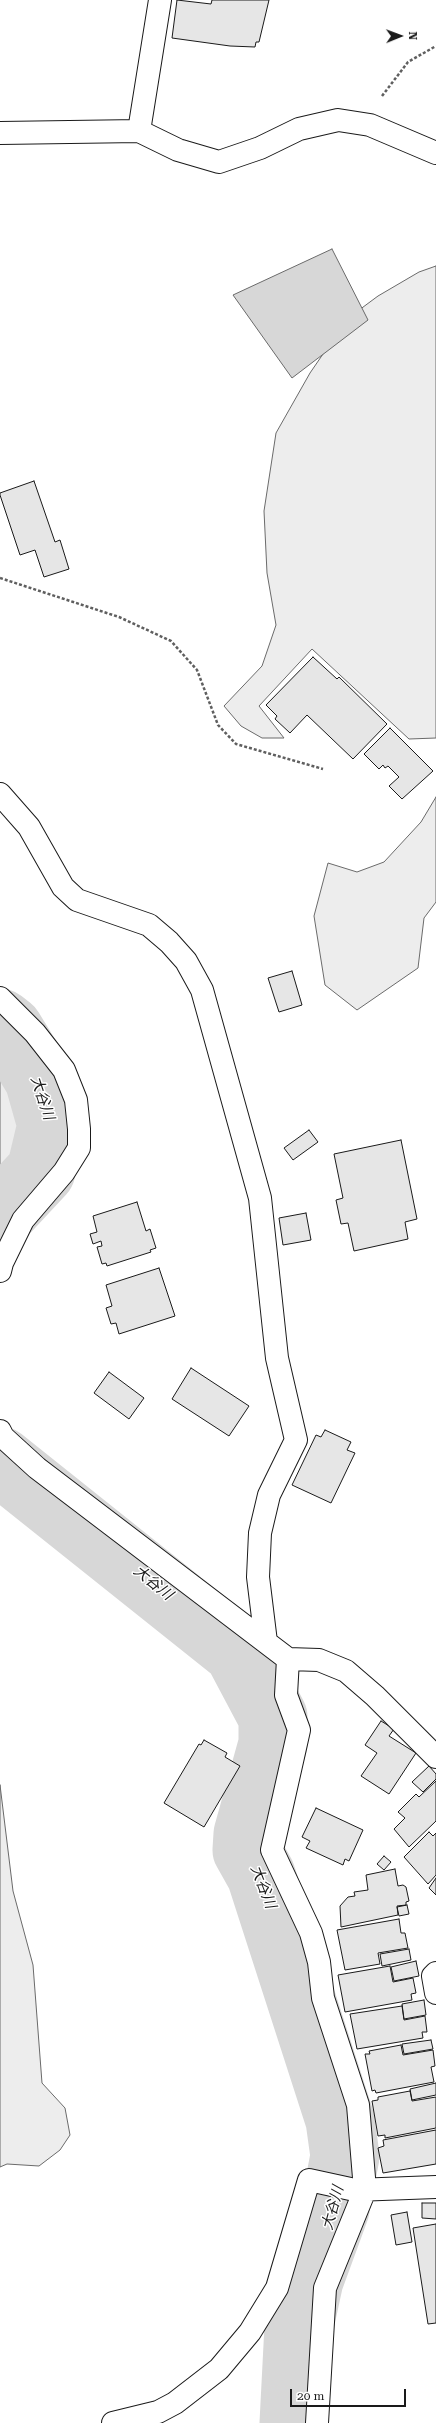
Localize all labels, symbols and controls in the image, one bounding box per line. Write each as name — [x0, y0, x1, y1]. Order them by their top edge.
north arrow — [380, 16, 420, 56]
text: N — [406, 31, 419, 40]
water label: 大谷川 — [26, 1074, 58, 1122]
water label: 大谷川 — [130, 1562, 176, 1604]
water label: 大谷川 — [247, 1863, 279, 1911]
water label: 大谷川 — [318, 2184, 348, 2232]
scale bar — [292, 2381, 408, 2407]
text: 20 m — [297, 2389, 324, 2403]

